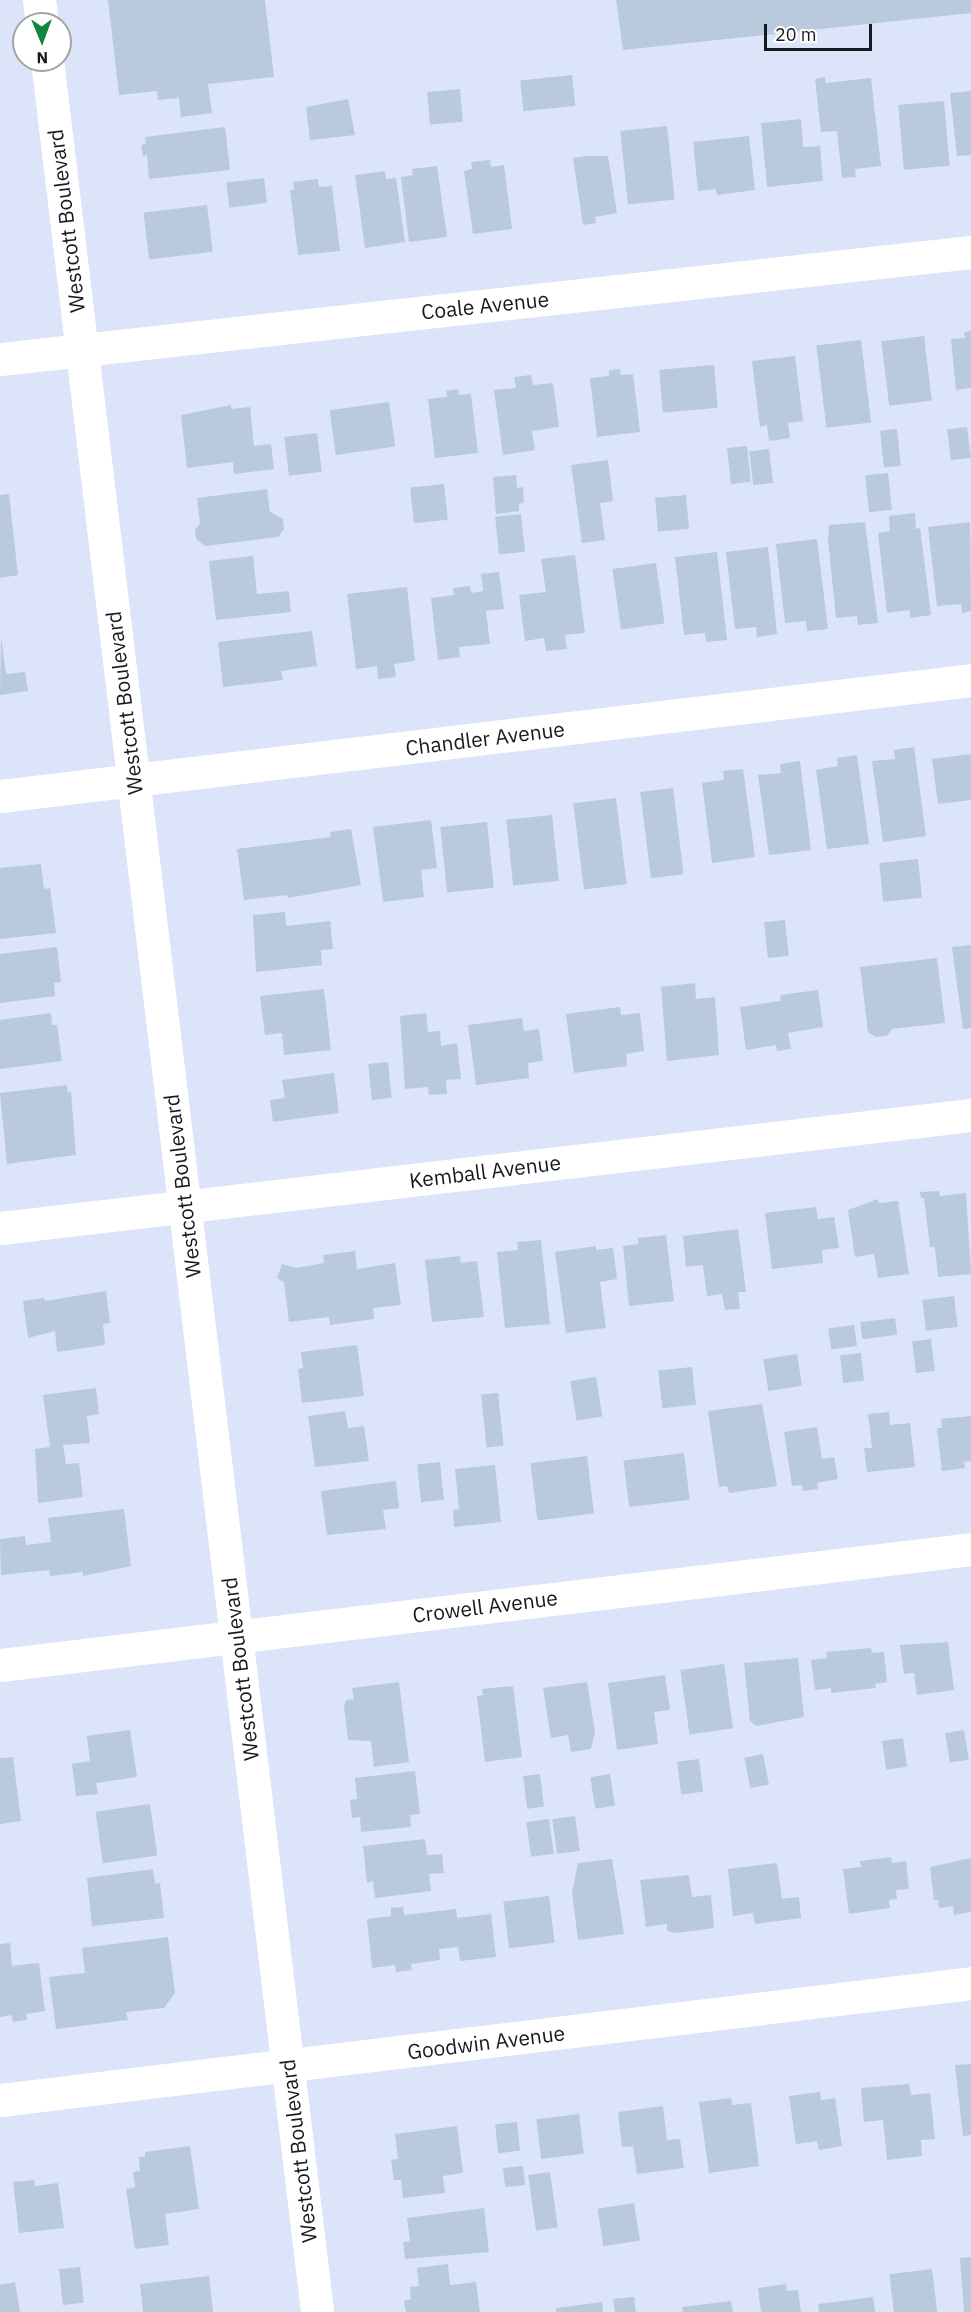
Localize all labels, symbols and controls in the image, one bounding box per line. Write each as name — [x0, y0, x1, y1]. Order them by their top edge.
north arrow — [12, 12, 72, 72]
scale bar — [767, 12, 875, 50]
text: 20 m — [775, 23, 817, 46]
text: N — [36, 48, 48, 68]
street label: Westcott Boulevard — [42, 128, 90, 314]
street label: Coale Avenue — [420, 286, 550, 324]
street label: Westcott Boulevard — [100, 610, 148, 796]
street label: Chandler Avenue — [404, 716, 566, 760]
street label: Westcott Boulevard — [158, 1093, 206, 1279]
street label: Kemball Avenue — [408, 1149, 562, 1193]
street label: Westcott Boulevard — [216, 1576, 264, 1762]
street label: Crowell Avenue — [411, 1585, 559, 1627]
street label: Goodwin Avenue — [406, 2020, 566, 2064]
street label: Westcott Boulevard — [274, 2058, 322, 2244]

